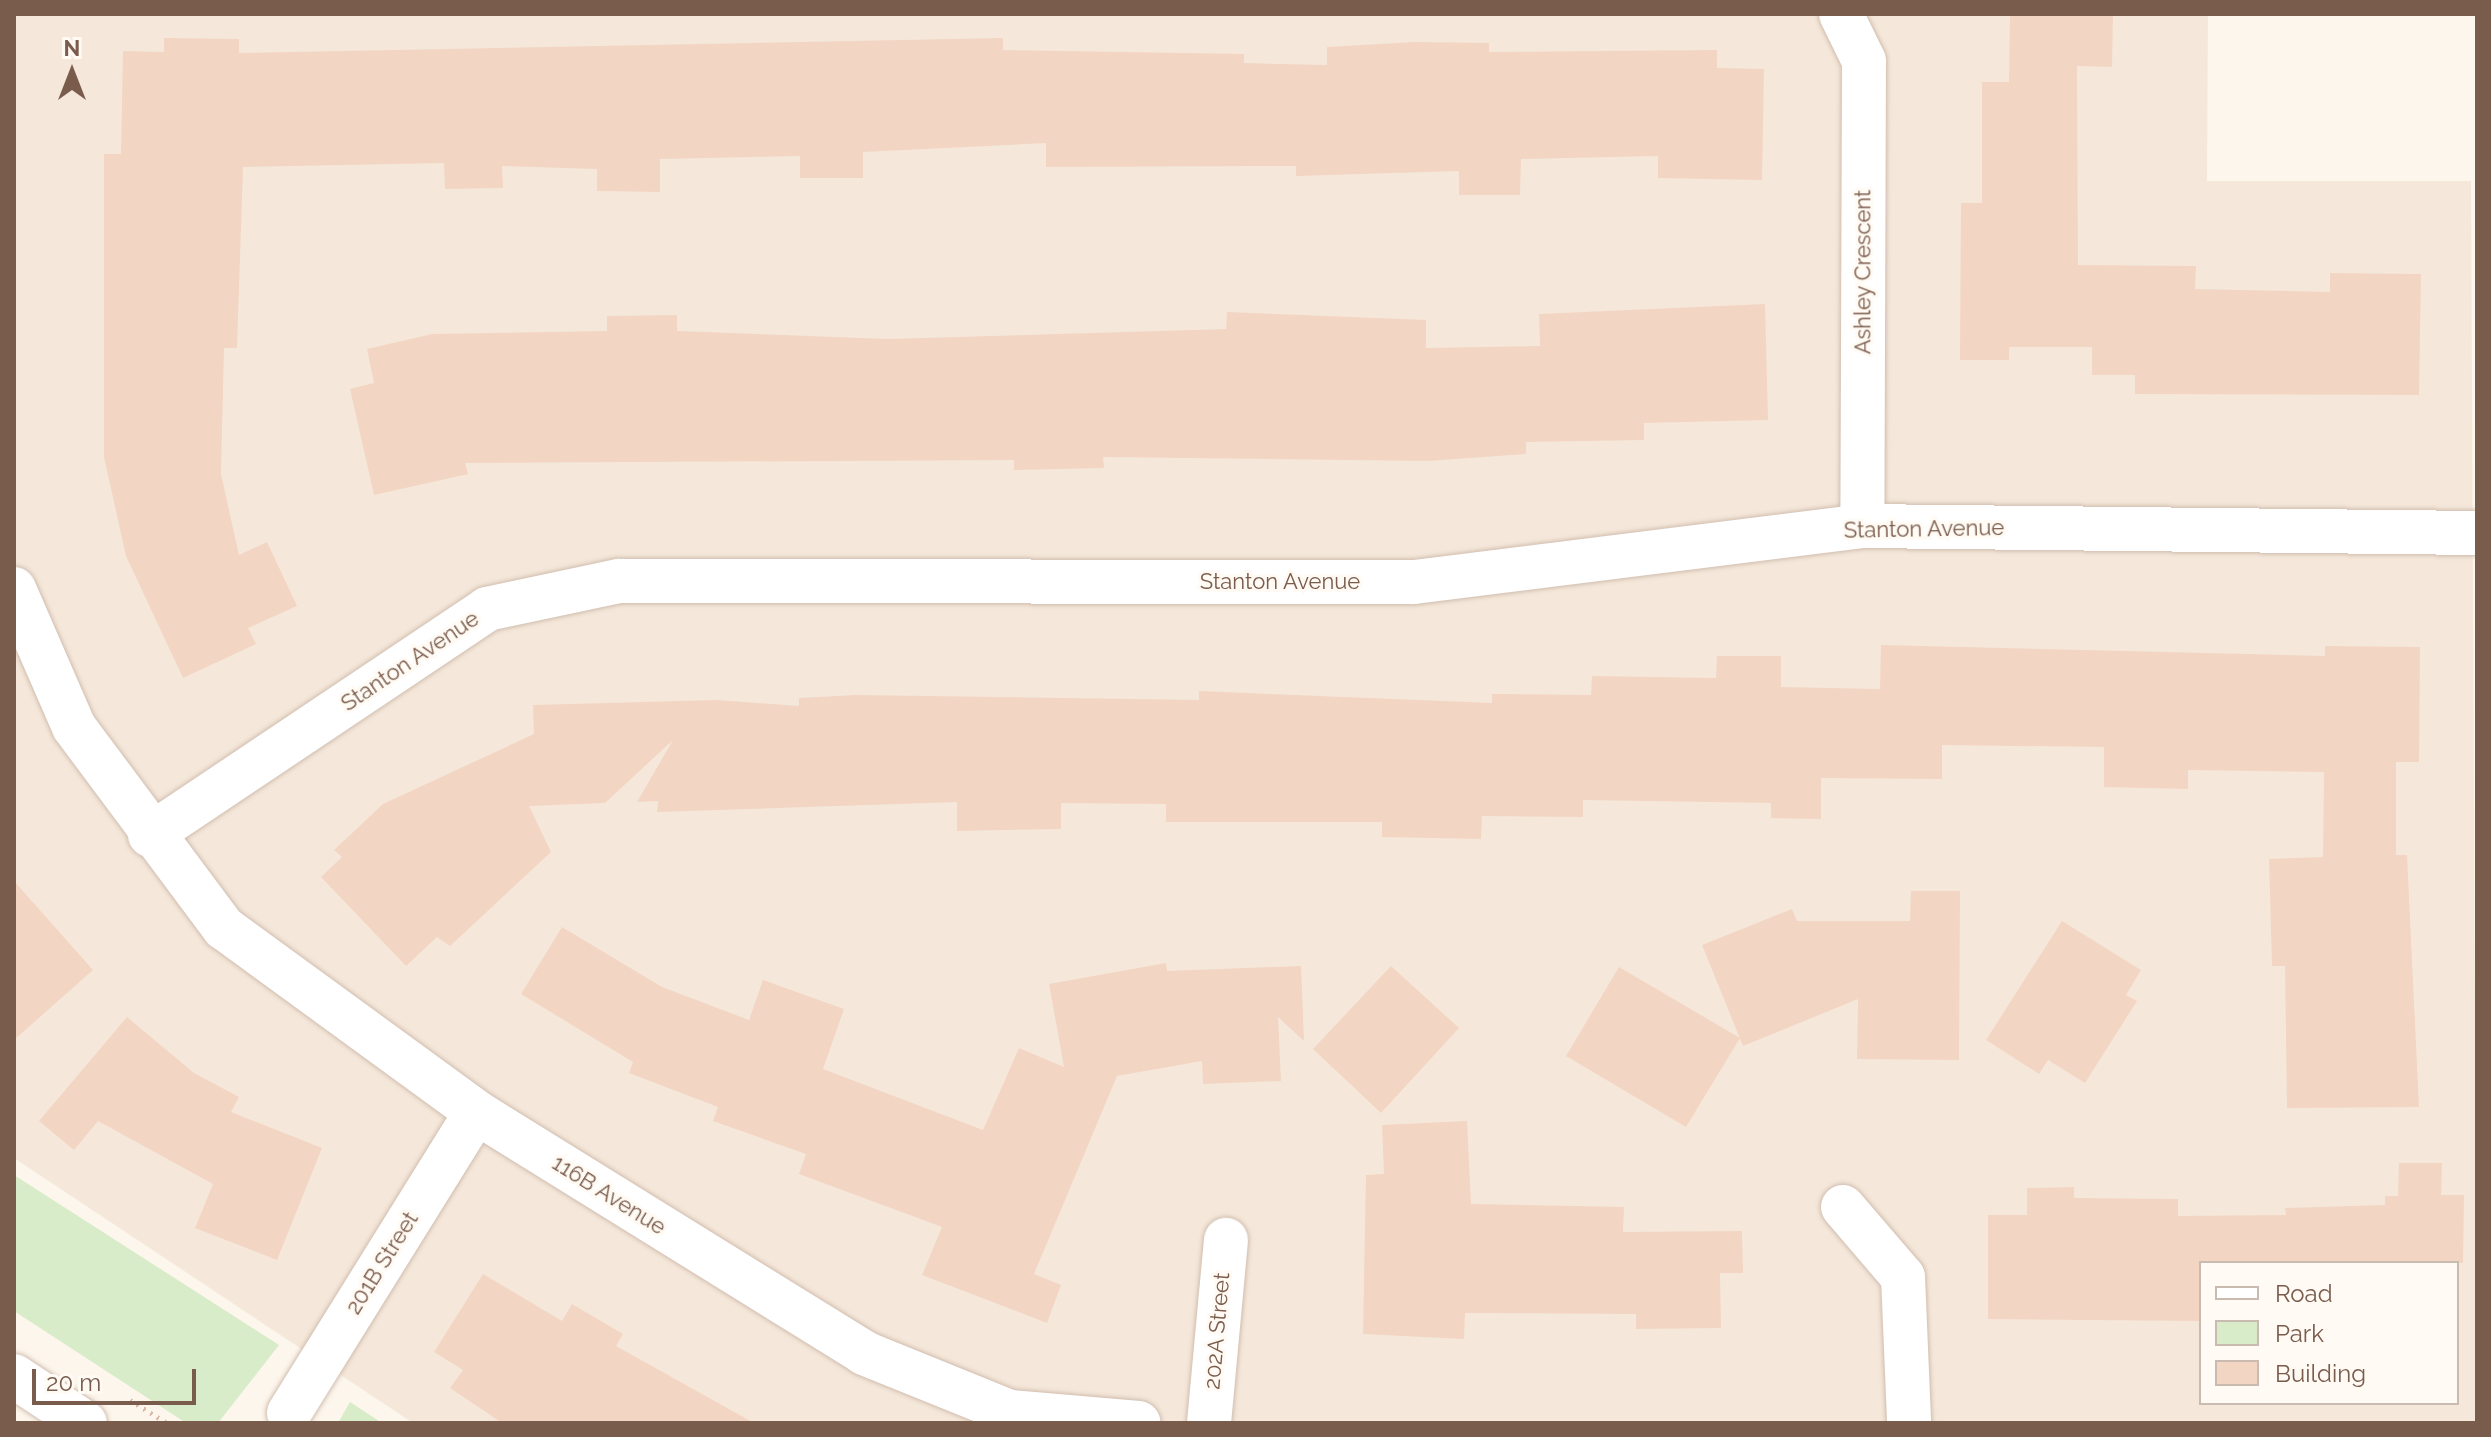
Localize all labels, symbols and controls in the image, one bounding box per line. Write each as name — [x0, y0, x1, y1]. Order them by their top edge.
north arrow — [32, 32, 112, 112]
text: N — [64, 35, 80, 61]
street label: Ashley Crescent — [1850, 189, 1876, 355]
street label: Stanton Avenue — [1843, 514, 2005, 544]
street label: Stanton Avenue — [1199, 569, 1361, 595]
street label: Stanton Avenue — [336, 605, 484, 717]
street label: 116B Avenue — [547, 1149, 671, 1241]
street label: 201B Street — [340, 1207, 424, 1319]
legend — [2199, 1261, 2459, 1405]
street label: 202A Street — [1199, 1271, 1235, 1391]
text: Road — [2275, 1279, 2333, 1308]
text: Park — [2275, 1319, 2324, 1348]
scale bar — [36, 1353, 200, 1403]
text: Building — [2275, 1359, 2366, 1388]
text: 20 m — [46, 1368, 101, 1397]

